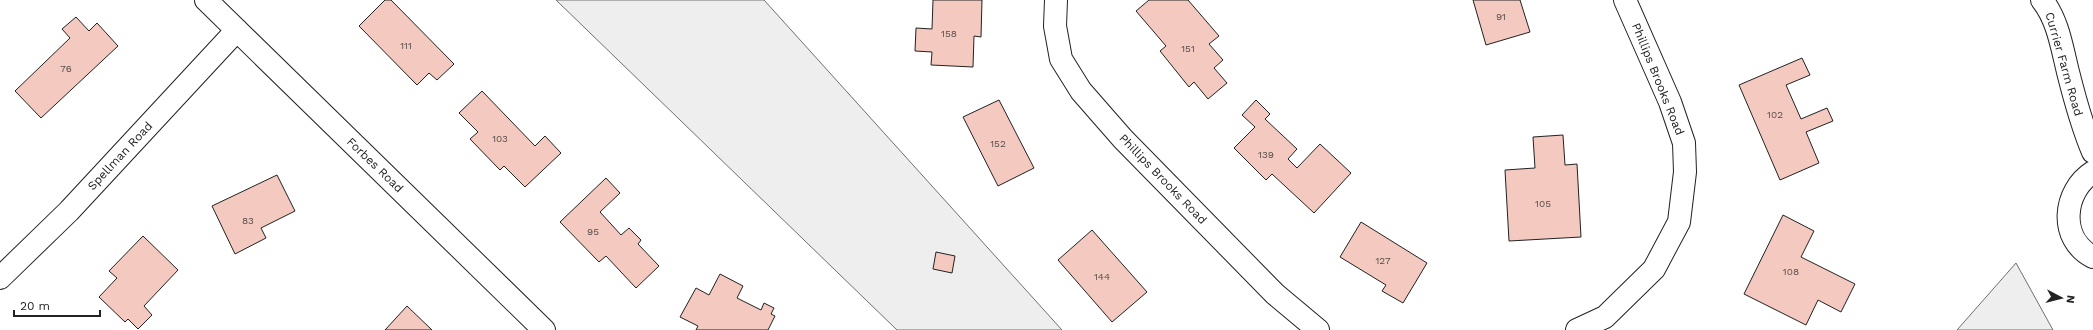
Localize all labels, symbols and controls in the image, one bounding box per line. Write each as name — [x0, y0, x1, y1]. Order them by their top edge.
street label: Currier Farm Road — [2042, 10, 2086, 118]
house number: 91 — [1496, 11, 1506, 22]
street label: Phillips Brooks Road — [1629, 21, 1687, 137]
house number: 158 — [941, 28, 957, 39]
house number: 111 — [400, 40, 412, 51]
house number: 151 — [1181, 43, 1195, 54]
house number: 76 — [60, 63, 72, 74]
house number: 102 — [1767, 109, 1783, 120]
street label: Spellman Road — [85, 119, 155, 193]
street label: Phillips Brooks Road — [1116, 131, 1210, 227]
house number: 103 — [492, 133, 508, 144]
street label: Forbes Road — [344, 135, 406, 195]
house number: 152 — [990, 138, 1006, 149]
house number: 139 — [1258, 149, 1274, 160]
house number: 105 — [1535, 198, 1551, 209]
house number: 83 — [242, 215, 254, 226]
house number: 95 — [587, 226, 599, 237]
house number: 127 — [1375, 255, 1391, 266]
house number: 108 — [1783, 266, 1799, 277]
house number: 144 — [1094, 271, 1110, 282]
north arrow — [2041, 278, 2081, 318]
scale bar — [14, 292, 100, 318]
text: N — [2063, 294, 2077, 304]
text: 20 m — [20, 299, 50, 313]

